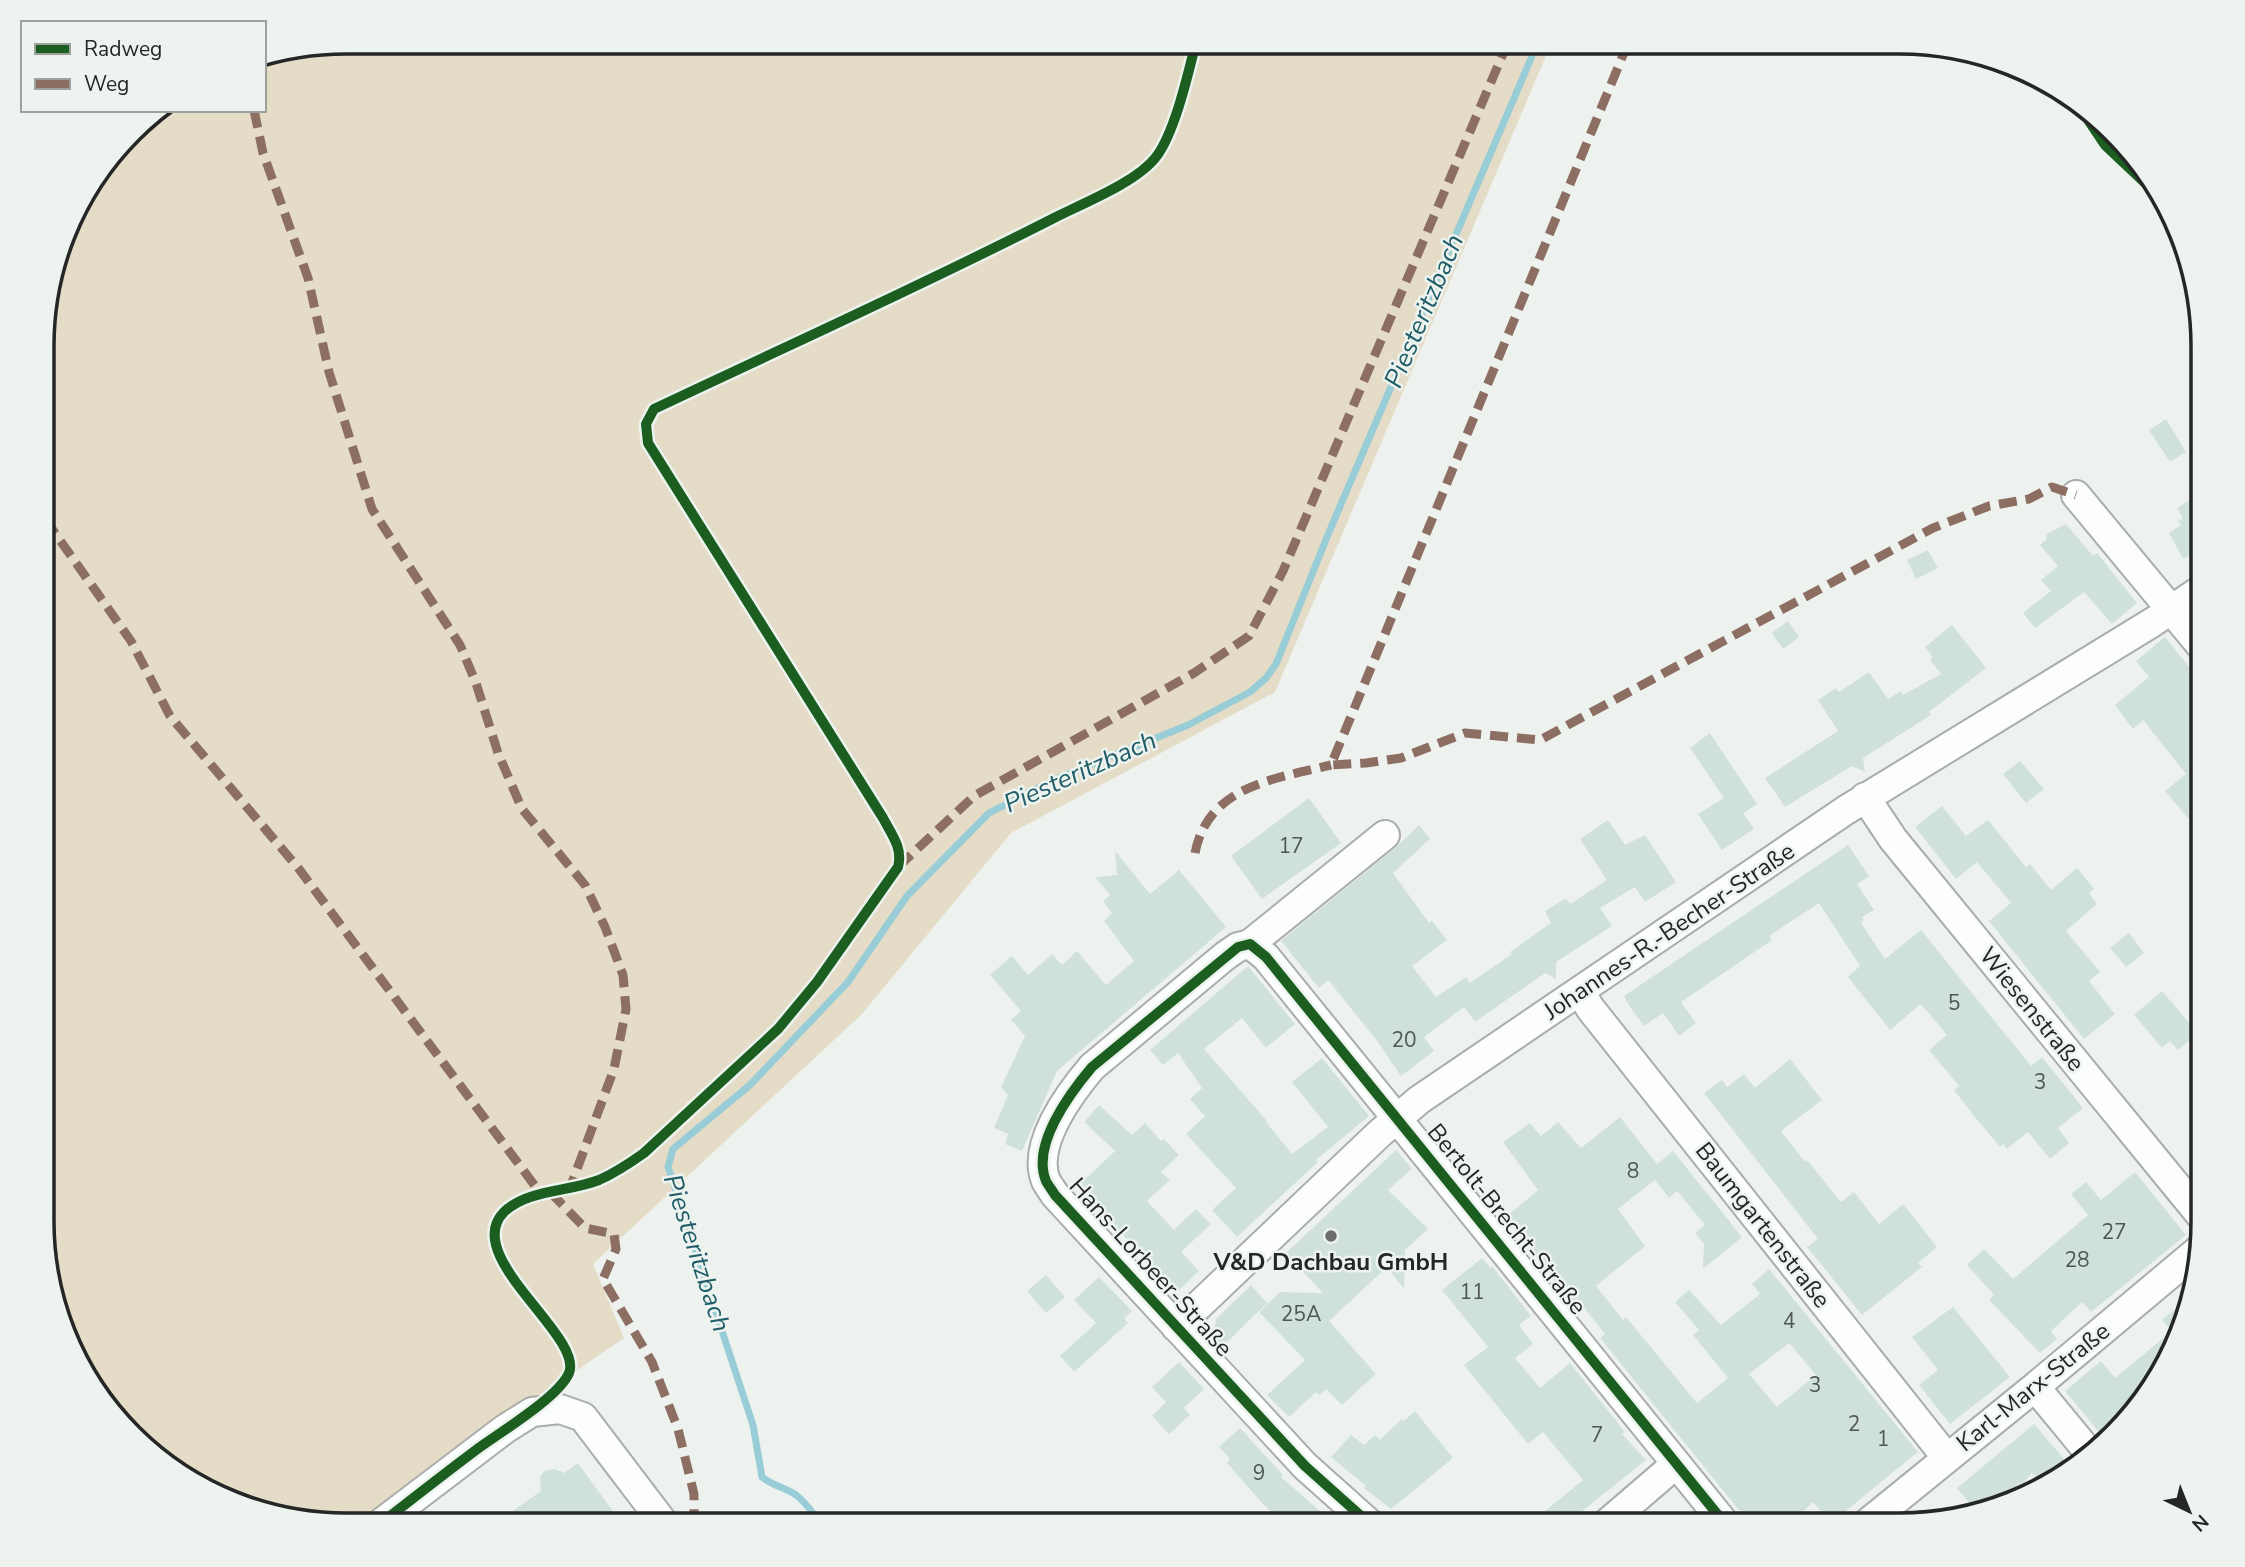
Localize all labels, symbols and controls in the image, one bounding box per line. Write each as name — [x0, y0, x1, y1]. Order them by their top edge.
legend — [21, 21, 266, 112]
text: Radweg — [84, 35, 162, 63]
text: Weg — [84, 70, 129, 98]
water label: Piesteritzbach — [1376, 229, 1472, 393]
water label: Piesteritzbach — [998, 723, 1162, 821]
house number: 17 — [1278, 832, 1304, 860]
street label: Johannes-R.-Becher-Straße — [1536, 835, 1801, 1028]
street label: Wiesenstraße — [1972, 940, 2092, 1078]
house number: 5 — [1948, 989, 1960, 1017]
house number: 20 — [1391, 1026, 1417, 1054]
house number: 3 — [2034, 1068, 2046, 1096]
street label: Bertolt-Brecht-Straße — [1420, 1117, 1594, 1321]
street label: Baumgartenstraße — [1688, 1135, 1838, 1315]
house number: 8 — [1627, 1157, 1639, 1185]
water label: Piesteritzbach — [655, 1170, 739, 1336]
street label: Hans-Lorbeer-Straße — [1062, 1171, 1240, 1363]
house number: 27 — [2101, 1218, 2127, 1246]
marker: V&D Dachbau GmbH — [1323, 1228, 1339, 1244]
place label: V&D Dachbau GmbH — [1213, 1246, 1448, 1278]
house number: 28 — [2064, 1246, 2090, 1274]
house number: 11 — [1459, 1278, 1485, 1306]
house number: 25A — [1281, 1300, 1321, 1328]
house number: 4 — [1783, 1307, 1795, 1335]
street label: Karl-Marx-Straße — [1950, 1315, 2116, 1459]
house number: 3 — [1809, 1371, 1821, 1399]
house number: 2 — [1848, 1410, 1860, 1438]
house number: 7 — [1591, 1421, 1603, 1449]
house number: 1 — [1877, 1425, 1889, 1453]
house number: 9 — [1253, 1459, 1265, 1487]
north arrow — [2154, 1476, 2224, 1546]
text: N — [2186, 1508, 2214, 1537]

